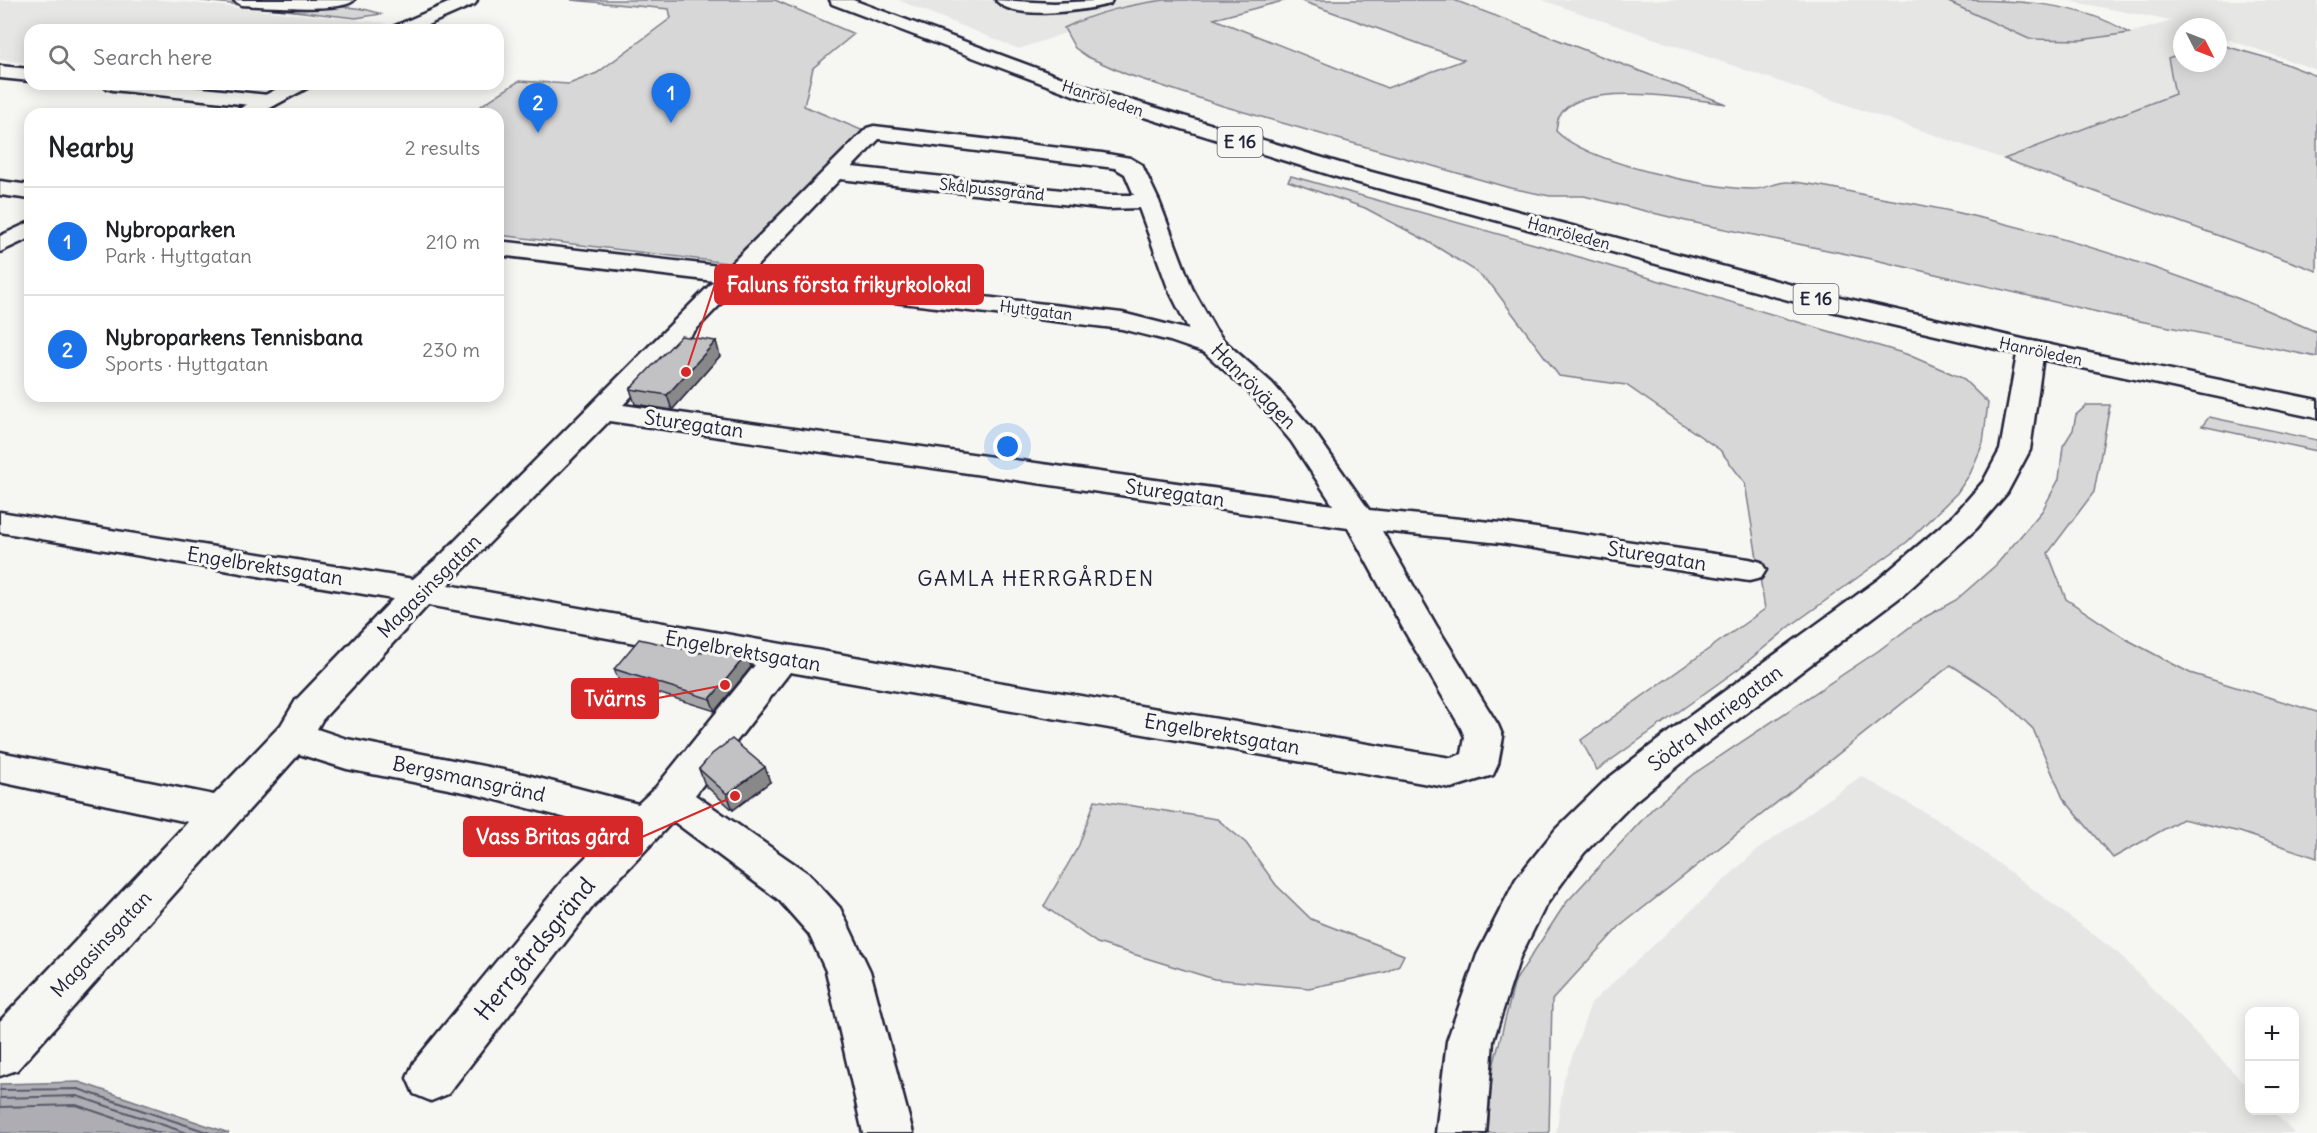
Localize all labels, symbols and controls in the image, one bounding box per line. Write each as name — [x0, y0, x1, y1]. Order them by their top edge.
north arrow — [2173, 18, 2227, 72]
search box — [24, 24, 504, 90]
icon: search — [45, 41, 78, 74]
text: Search here — [93, 43, 212, 71]
pin: 1 — [652, 74, 690, 123]
street label: Hanröleden — [1060, 75, 1146, 121]
pin: 2 — [518, 84, 558, 133]
road number: E 16 — [1218, 127, 1262, 157]
text: Nearby — [48, 131, 134, 164]
text: 2 results — [405, 135, 480, 160]
street label: Skålpussgränd — [938, 174, 1046, 204]
street label: Hanröleden — [1526, 212, 1612, 254]
text: Nybroparken — [105, 215, 236, 243]
text: 1 — [64, 229, 71, 254]
text: 210 m — [426, 229, 480, 254]
text: Park · Hyttgatan — [105, 243, 252, 268]
callout: Faluns första frikyrkolokal — [715, 265, 983, 304]
text: Faluns första frikyrkolokal — [727, 271, 971, 298]
road number: E 16 — [1794, 284, 1838, 314]
street label: Hyttgatan — [998, 296, 1074, 324]
text: Nybroparkens Tennisbana — [105, 323, 363, 351]
street label: Hanröleden — [1997, 332, 2085, 370]
text: 2 — [62, 337, 73, 362]
text: 230 m — [422, 337, 480, 362]
street label: Hanrövägen — [1206, 338, 1302, 434]
text: Sports · Hyttgatan — [105, 351, 268, 376]
street label: Sturegatan — [643, 404, 745, 443]
your location — [993, 432, 1022, 461]
street label: Sturegatan — [1124, 473, 1226, 512]
street label: Magasinsgatan — [372, 529, 486, 643]
street label: Sturegatan — [1606, 535, 1708, 576]
street label: Engelbrektsgatan — [185, 541, 345, 590]
district label: GAMLA HERRGÅRDEN — [917, 565, 1155, 592]
street label: Engelbrektsgatan — [663, 625, 823, 676]
street label: Södra Mariegatan — [1643, 659, 1787, 776]
callout: Tvärns — [572, 679, 658, 718]
text: Tvärns — [584, 685, 646, 712]
street label: Engelbrektsgatan — [1142, 708, 1302, 759]
street label: Bergsmansgränd — [390, 750, 548, 807]
callout: Vass Britas gård — [464, 817, 642, 856]
text: Vass Britas gård — [476, 823, 630, 850]
street label: Herrgårdsgränd — [467, 871, 601, 1026]
street label: Magasinsgatan — [45, 885, 156, 1002]
map controls — [2245, 1007, 2299, 1115]
button: + — [2245, 1007, 2299, 1061]
button: − — [2245, 1061, 2299, 1115]

